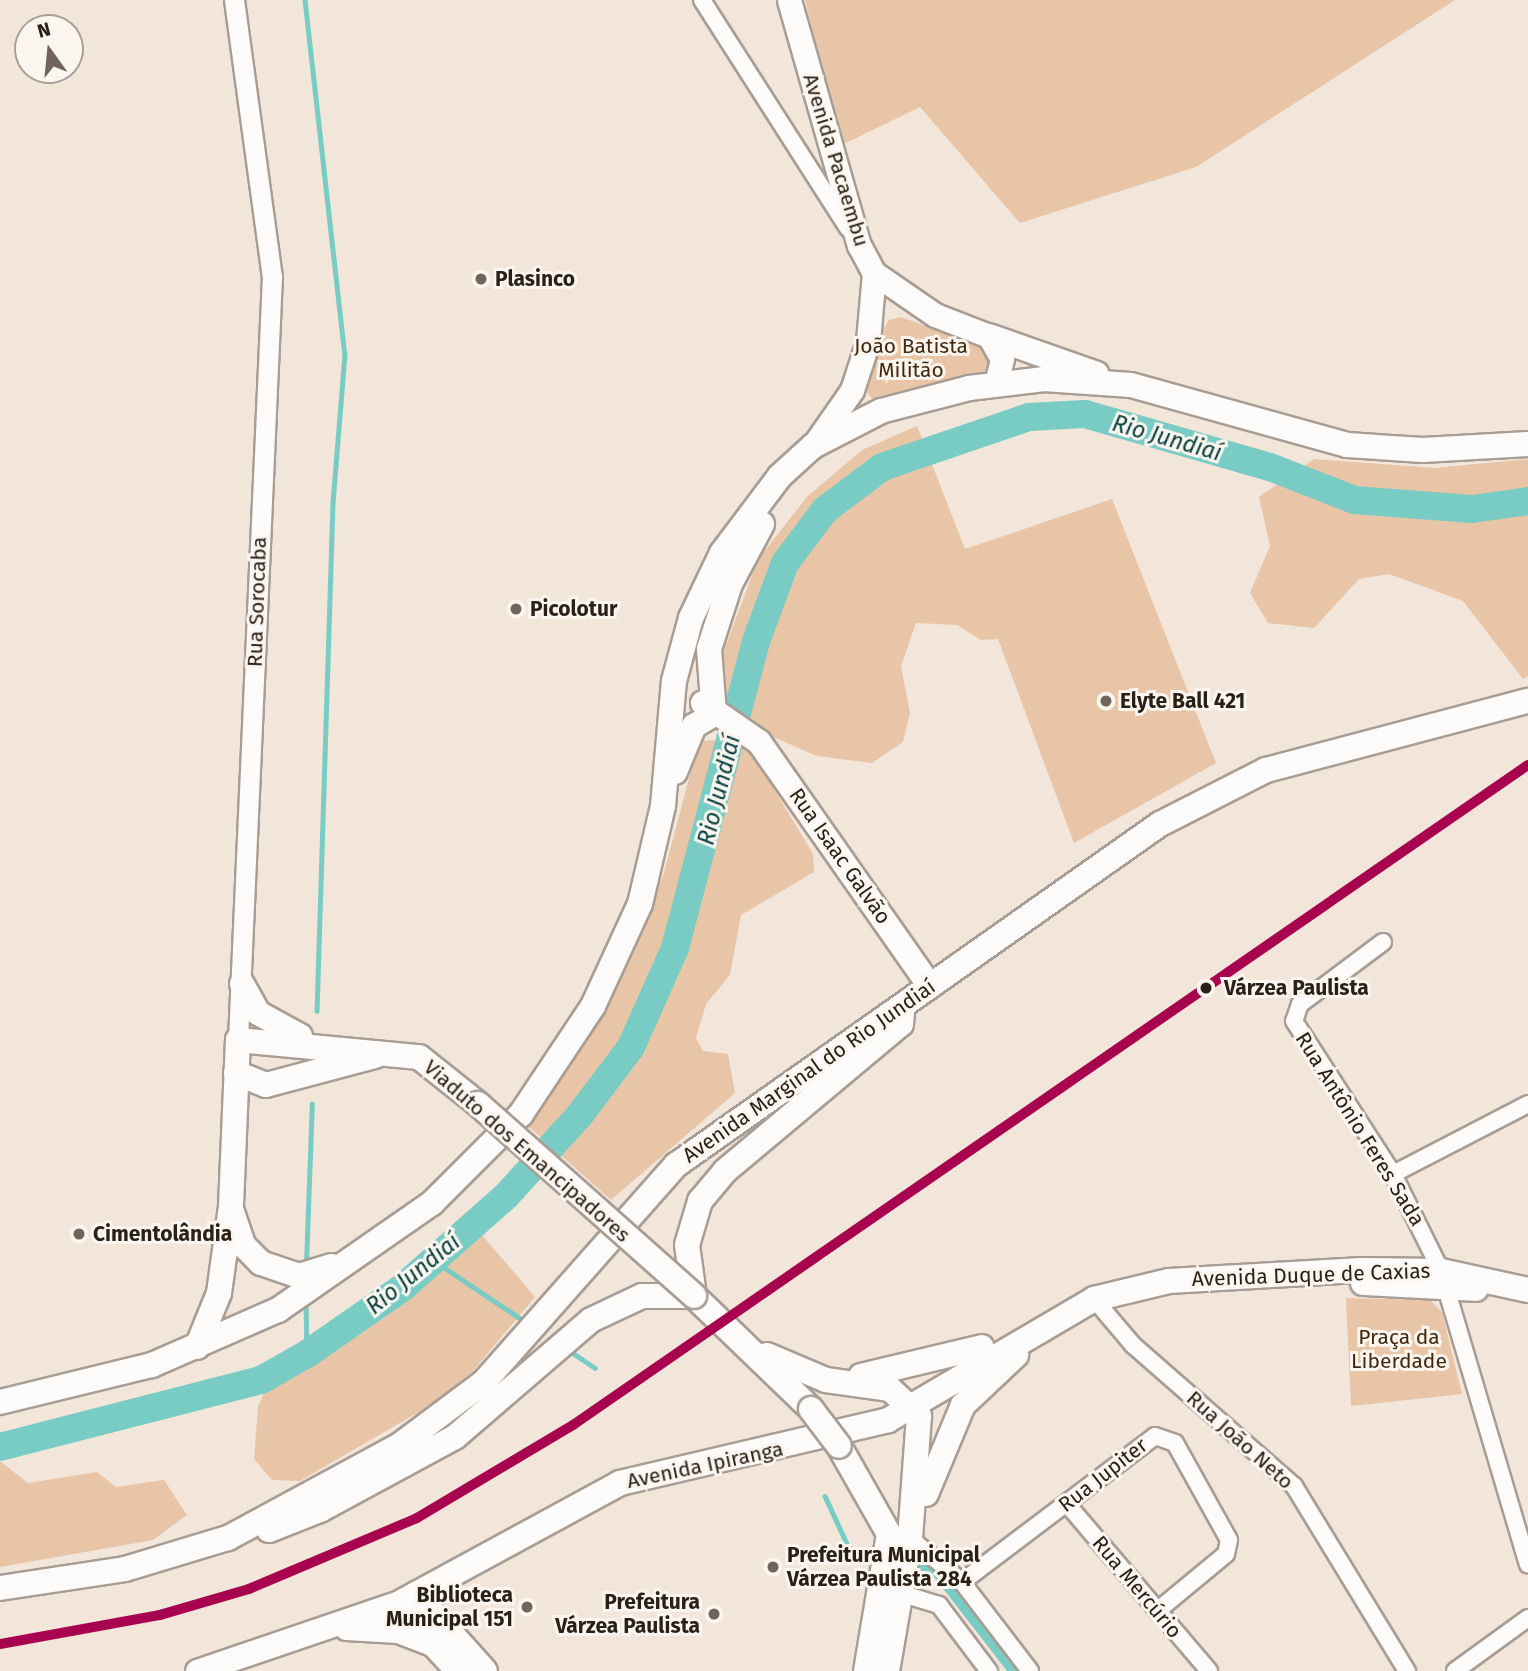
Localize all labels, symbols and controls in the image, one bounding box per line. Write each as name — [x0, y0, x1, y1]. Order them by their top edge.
north arrow — [14, 14, 84, 84]
text: N — [35, 17, 53, 43]
street label: Avenida Pacaembu — [798, 71, 874, 249]
place label: Plasinco — [495, 266, 575, 292]
marker: Plasinco — [473, 271, 489, 287]
park label: João Batista Militão — [854, 333, 968, 383]
water label: Rio Jundiaí — [1109, 409, 1225, 467]
street label: Rua Sorocaba — [242, 536, 272, 668]
place label: Picolotur — [530, 596, 617, 622]
marker: Picolotur — [508, 601, 524, 617]
place label: Elyte Ball 421 — [1120, 688, 1245, 714]
marker: Elyte Ball 421 — [1098, 693, 1114, 709]
water label: Rio Jundiaí — [692, 732, 746, 848]
street label: Rua Isaac Galvão — [784, 783, 896, 929]
street label: Avenida Marginal do Rio Jundiaí — [678, 974, 940, 1168]
place label: Várzea Paulista — [1224, 975, 1369, 1001]
marker: Várzea Paulista — [1195, 977, 1217, 999]
street label: Rua Antônio Feres Sada — [1290, 1027, 1430, 1231]
street label: Viaduto dos Emancipadores — [419, 1055, 635, 1247]
place label: Cimentolândia — [93, 1221, 232, 1247]
marker: Cimentolândia — [71, 1226, 87, 1242]
water label: Rio Jundiaí — [361, 1228, 465, 1320]
street label: Avenida Duque de Caxias — [1191, 1258, 1431, 1292]
park label: Praça da Liberdade — [1351, 1324, 1447, 1374]
street label: Rua João Neto — [1181, 1385, 1299, 1495]
street label: Rua Jupiter — [1054, 1433, 1152, 1517]
street label: Avenida Ipiranga — [625, 1436, 785, 1494]
street label: Rua Mercúrio — [1087, 1531, 1187, 1643]
place label: Prefeitura Municipal Várzea Paulista 284 — [787, 1542, 980, 1592]
marker: Prefeitura Municipal Várzea Paulista 284 — [765, 1559, 781, 1575]
place label: Biblioteca Municipal 151 — [386, 1582, 513, 1632]
place label: Prefeitura Várzea Paulista — [555, 1589, 700, 1639]
marker: Biblioteca Municipal 151 — [519, 1599, 535, 1615]
marker: Prefeitura Várzea Paulista — [706, 1606, 722, 1622]

